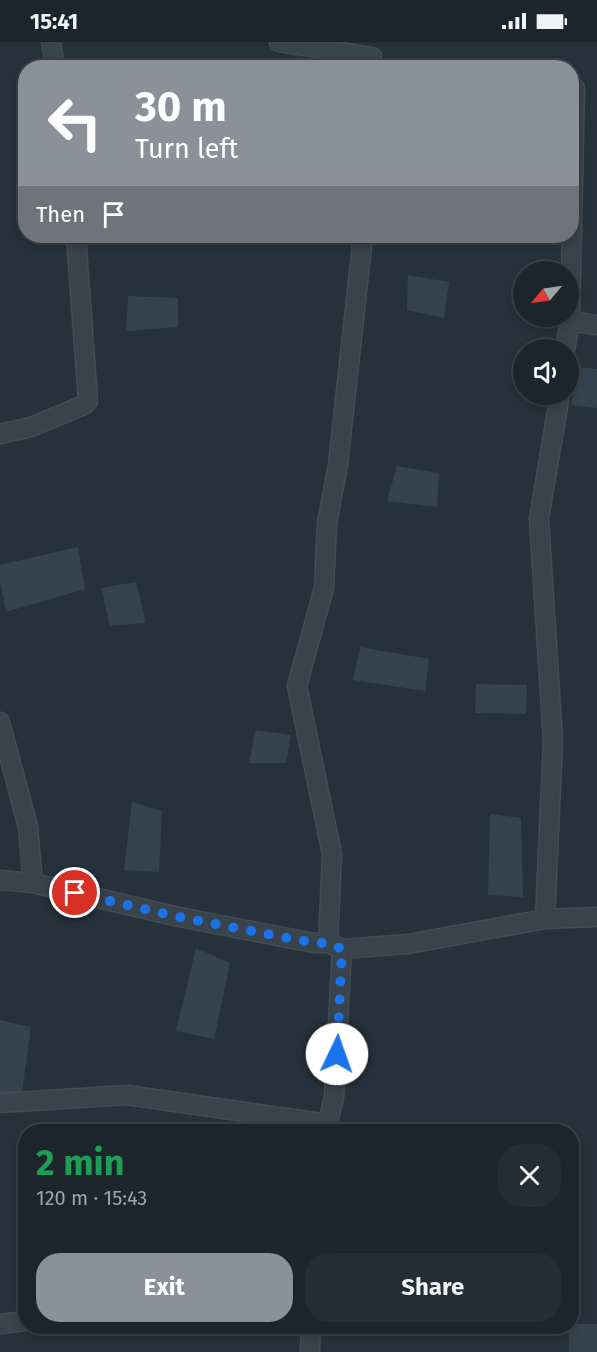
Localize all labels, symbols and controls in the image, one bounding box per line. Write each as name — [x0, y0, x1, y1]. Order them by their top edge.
text: 15:41 — [30, 8, 78, 35]
text: 30 m — [135, 82, 227, 132]
icon: left — [36, 84, 114, 162]
text: Turn left — [135, 133, 238, 165]
icon: arrive — [97, 198, 130, 231]
text: Then — [36, 201, 85, 228]
north arrow — [513, 261, 579, 327]
map controls — [513, 261, 579, 405]
button: sound — [513, 339, 579, 405]
pin — [49, 867, 100, 918]
icon: arrive — [58, 876, 91, 909]
position arrow — [305, 1022, 369, 1086]
text: 2 min — [36, 1141, 125, 1185]
button: close — [498, 1144, 561, 1207]
text: 120 m · 15:43 — [36, 1186, 147, 1210]
button: Exit — [36, 1253, 293, 1322]
button: Share — [305, 1253, 561, 1322]

